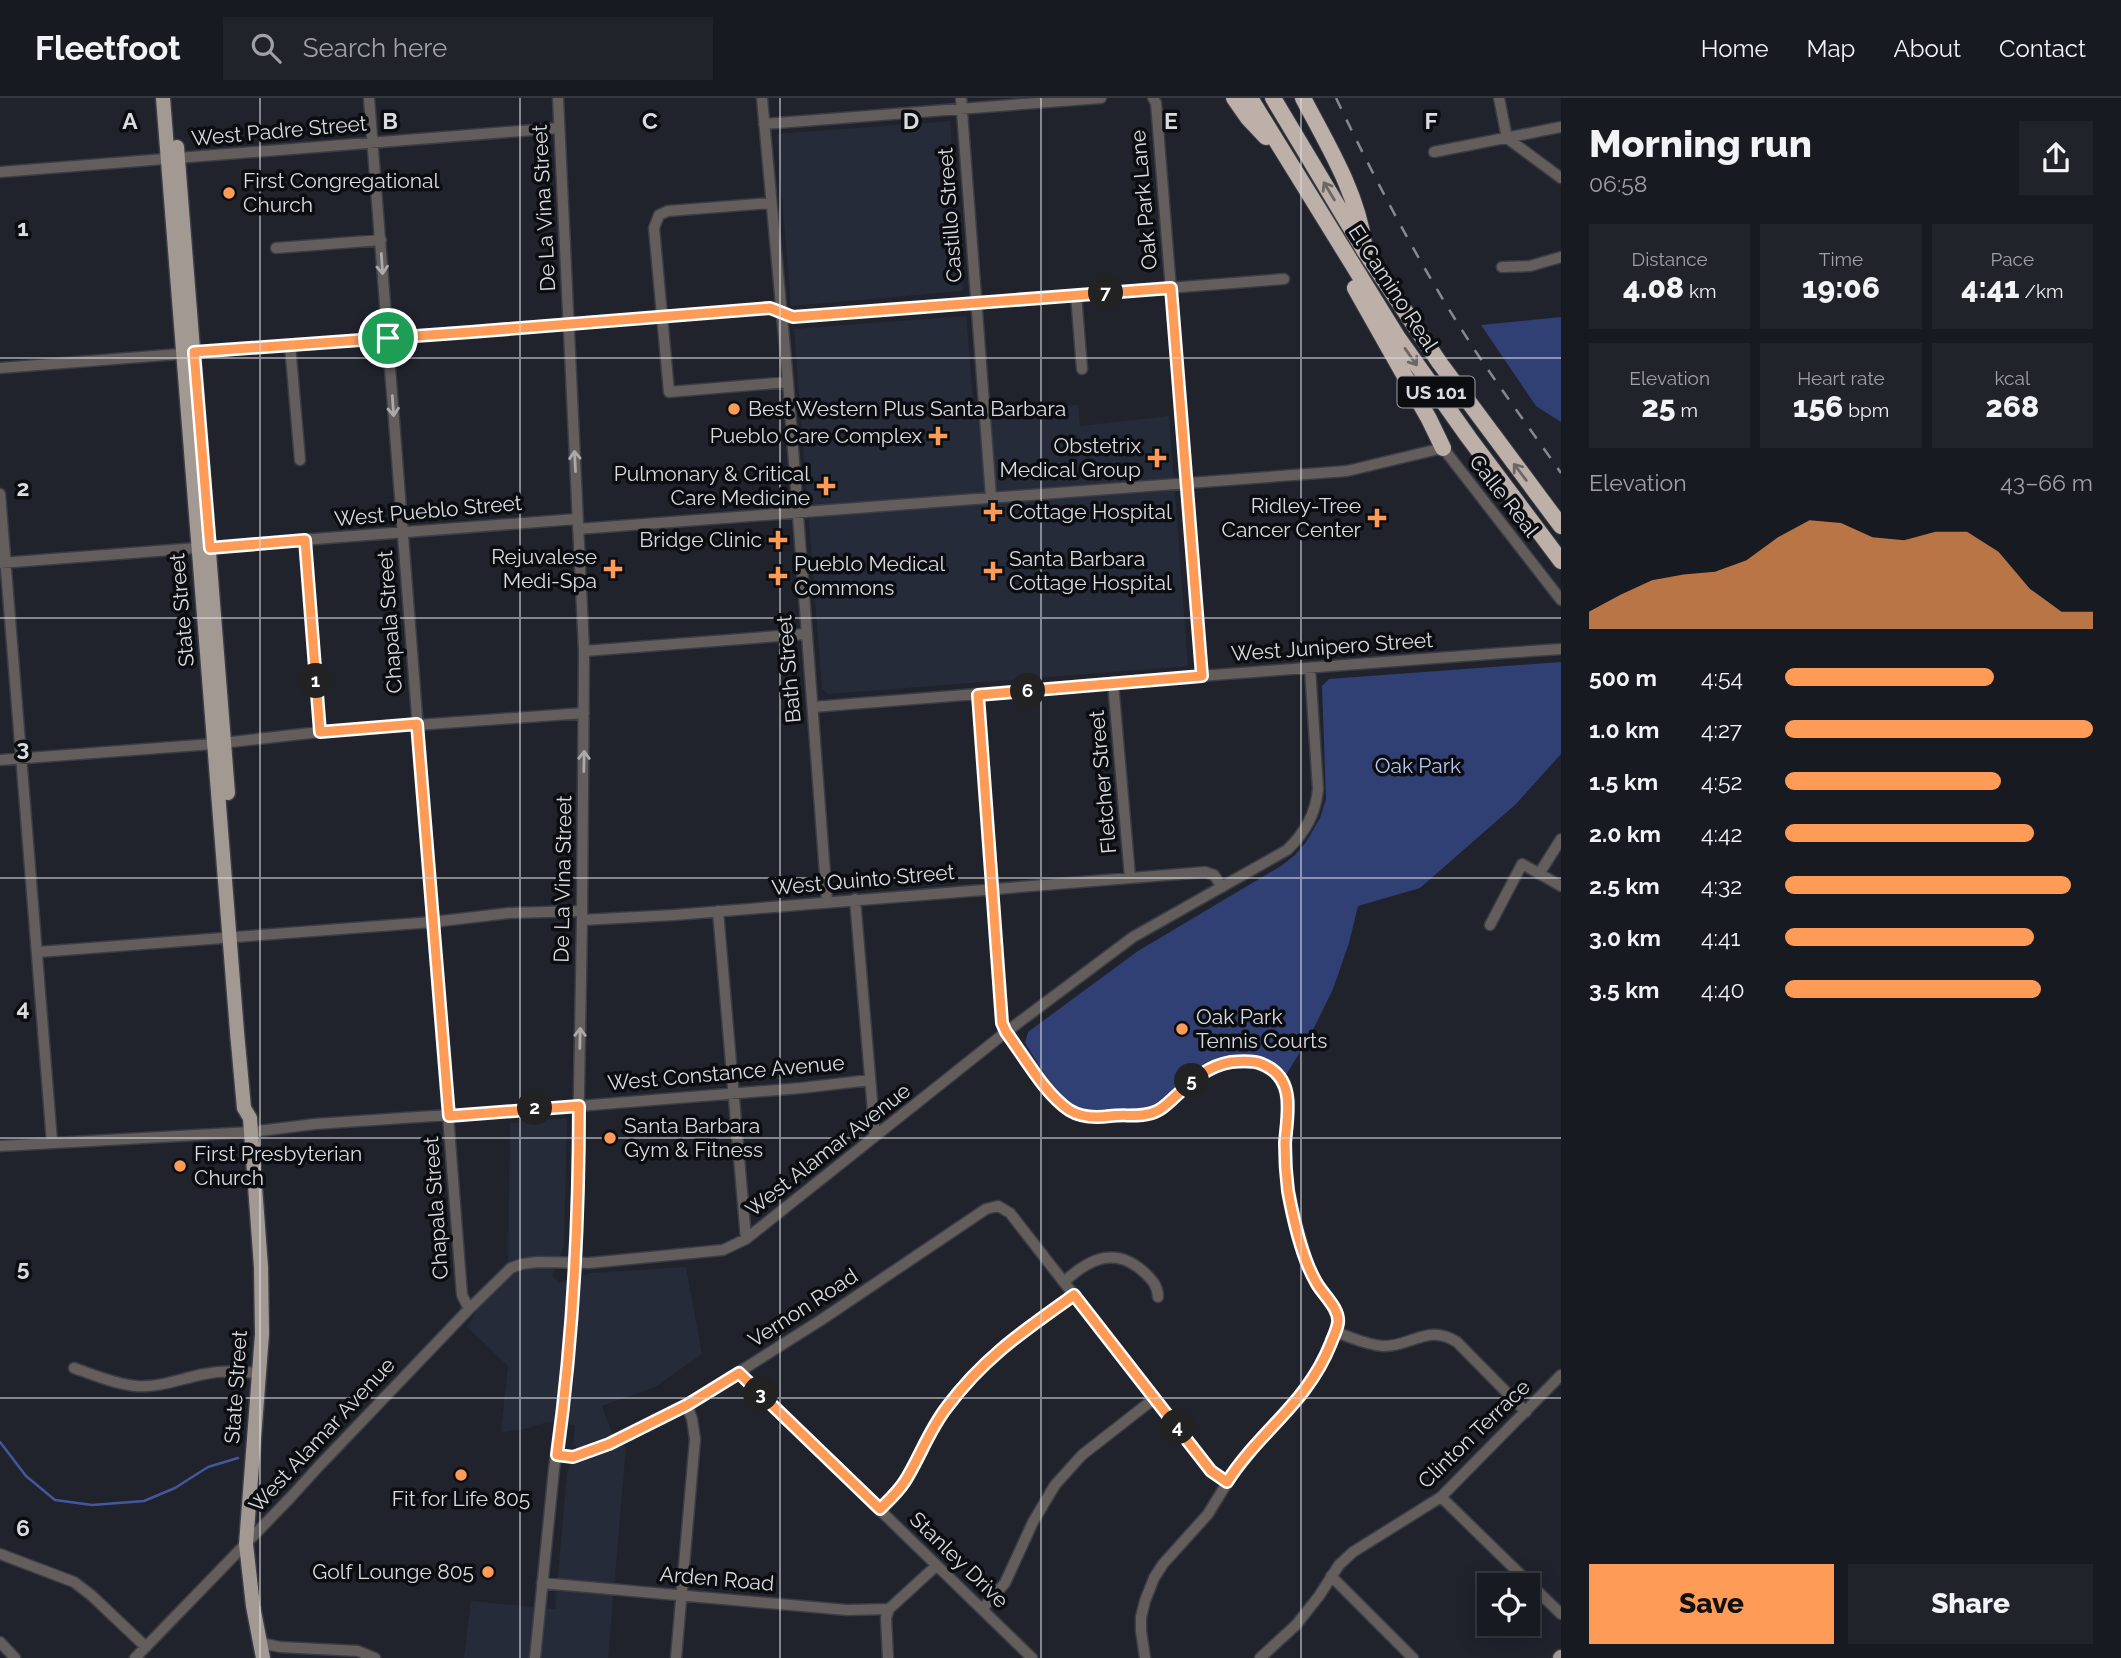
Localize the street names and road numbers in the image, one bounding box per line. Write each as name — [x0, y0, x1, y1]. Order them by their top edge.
street label: West Padre Street — [190, 110, 368, 151]
street label: De La Vina Street — [527, 124, 560, 292]
street label: Oak Park Lane — [1125, 129, 1162, 271]
street label: Castillo Street — [932, 147, 967, 283]
street label: El Camino Real — [1343, 220, 1444, 356]
road number: US 101 — [1398, 376, 1474, 408]
street label: Calle Real — [1464, 449, 1545, 542]
street label: West Pueblo Street — [333, 490, 523, 531]
street label: Chapala Street — [372, 550, 407, 694]
street label: State Street — [164, 552, 199, 668]
street label: Bath Street — [771, 614, 806, 724]
street label: West Junipero Street — [1230, 627, 1434, 666]
street label: Fletcher Street — [1084, 709, 1121, 855]
street label: De La Vina Street — [549, 795, 576, 963]
street label: West Quinto Street — [771, 859, 955, 900]
street label: West Constance Avenue — [607, 1050, 845, 1095]
street label: West Alamar Avenue — [740, 1078, 915, 1222]
street label: Chapala Street — [418, 1136, 453, 1280]
street label: Vernon Road — [743, 1263, 862, 1352]
street label: State Street — [219, 1329, 252, 1445]
street label: West Alamar Avenue — [244, 1352, 400, 1517]
street label: Clinton Terrace — [1413, 1374, 1535, 1493]
street label: Stanley Drive — [905, 1506, 1014, 1613]
street label: Arden Road — [659, 1561, 775, 1596]

